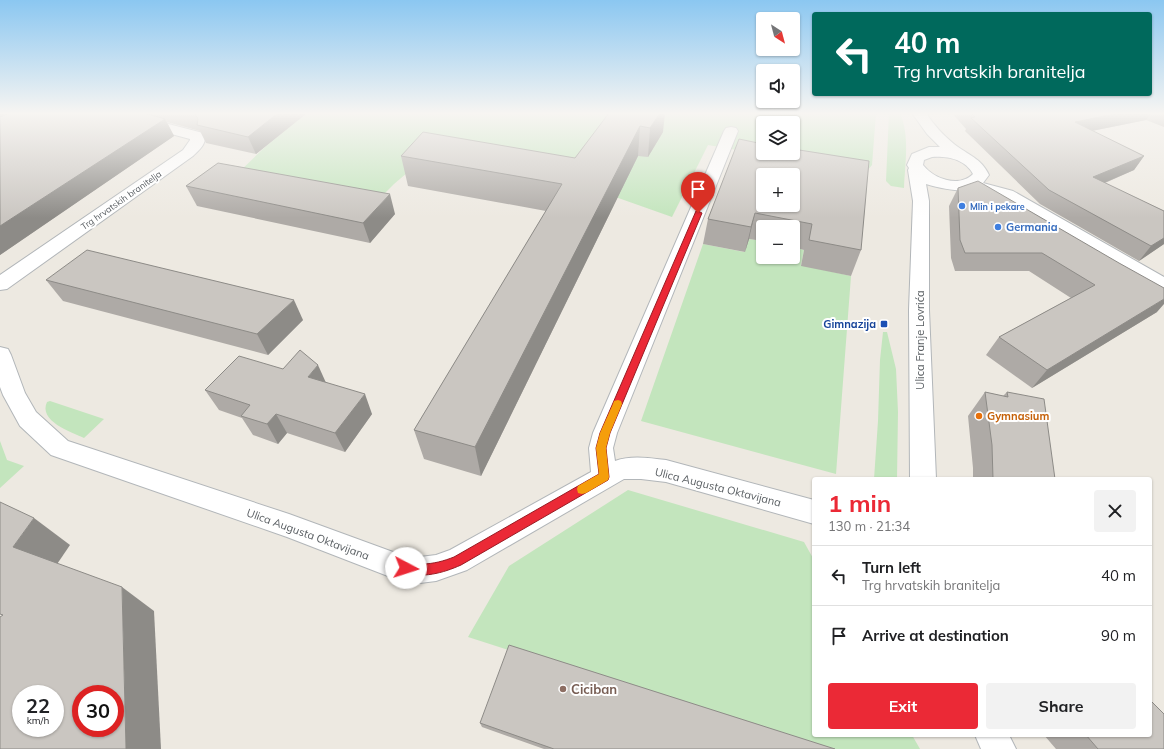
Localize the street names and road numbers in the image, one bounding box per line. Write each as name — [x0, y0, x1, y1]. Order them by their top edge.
street label: Trg hrvatskih branitelja — [79, 168, 163, 232]
street label: Ulica Franje Lovrića — [913, 290, 927, 390]
street label: Ulica Augusta Oktavijana — [654, 465, 782, 509]
street label: Ulica Augusta Oktavijana — [245, 505, 371, 563]

